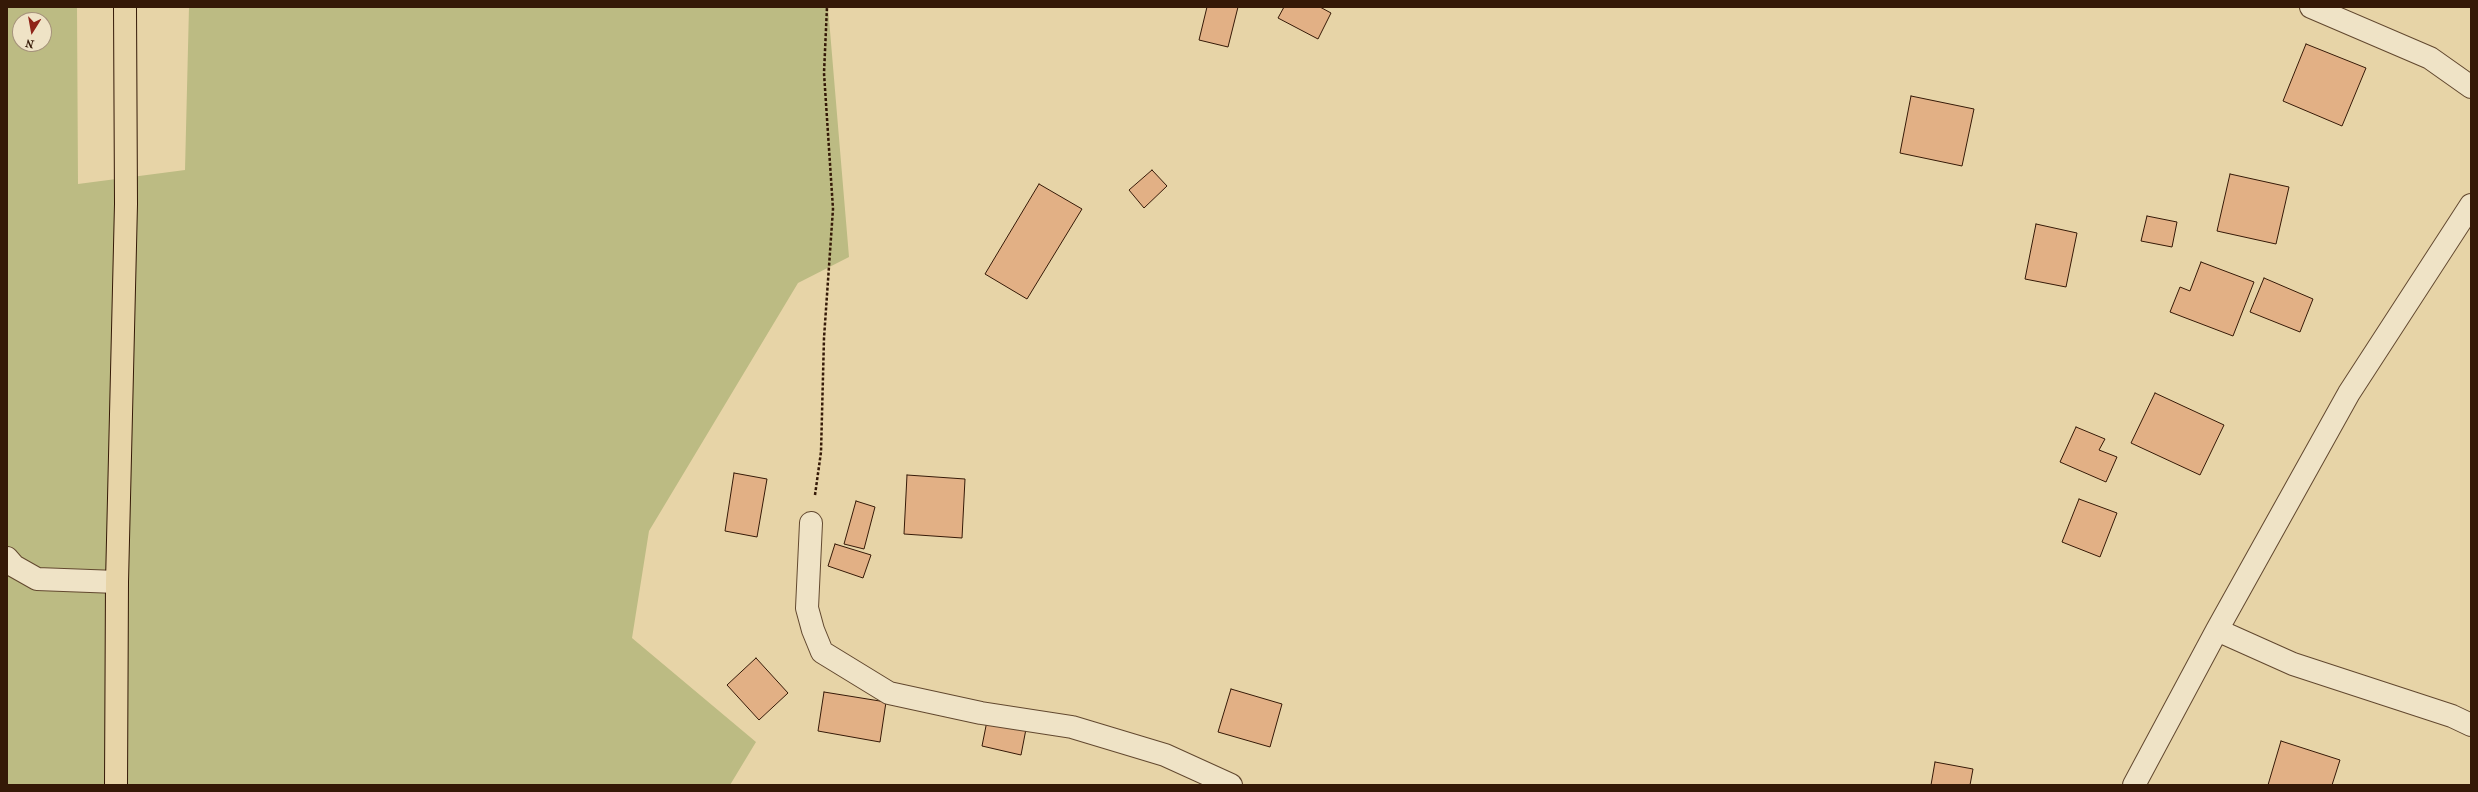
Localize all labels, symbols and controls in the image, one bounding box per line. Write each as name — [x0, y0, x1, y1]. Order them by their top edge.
north arrow — [12, 12, 52, 52]
text: N — [24, 36, 35, 50]

